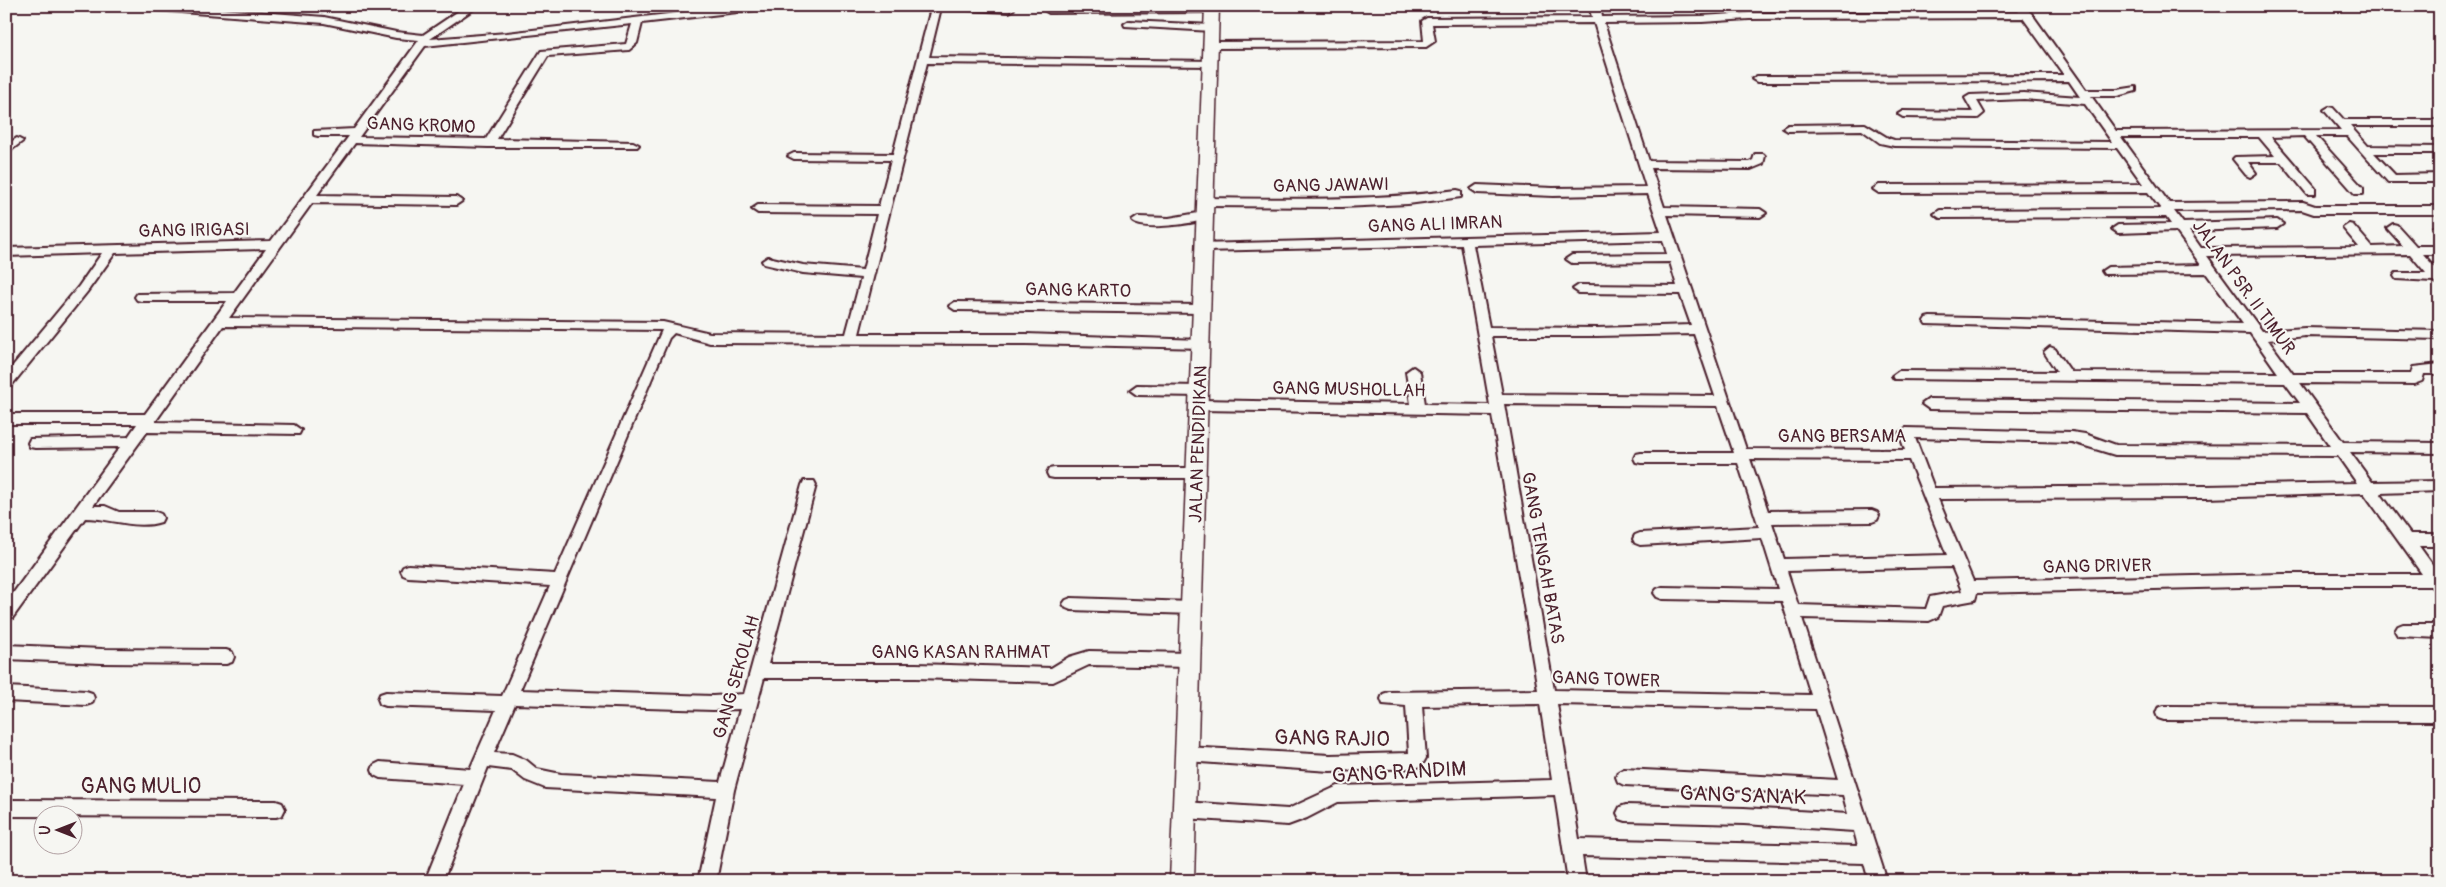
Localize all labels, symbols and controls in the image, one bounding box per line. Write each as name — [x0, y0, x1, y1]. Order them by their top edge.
street label: GANG KROMO — [366, 112, 476, 139]
street label: GANG JAWAWI — [1273, 173, 1389, 198]
street label: GANG ALI IMRAN — [1367, 211, 1503, 238]
street label: JALAN PSR. II TIMUR — [2187, 215, 2300, 359]
street label: GANG IRIGASI — [138, 218, 250, 243]
street label: GANG KARTO — [1025, 278, 1131, 303]
street label: JALAN PENDIDIKAN — [1184, 365, 1213, 523]
street label: GANG MUSHOLLAH — [1272, 377, 1426, 402]
street label: GANG BERSAMA — [1778, 425, 1907, 448]
street label: GANG TENGAH BATAS — [1516, 470, 1569, 646]
street label: GANG DRIVER — [2042, 554, 2152, 579]
street label: GANG SEKOLAH — [708, 613, 765, 741]
street label: GANG KASAN RAHMAT — [871, 641, 1051, 664]
street label: GANG TOWER — [1552, 666, 1660, 693]
street label: GANG RAJIO — [1274, 724, 1390, 753]
street label: GANG RANDIM — [1331, 756, 1467, 789]
street label: GANG MULIO — [81, 773, 201, 800]
street label: GANG SANAK — [1679, 780, 1807, 811]
north arrow — [32, 804, 82, 854]
text: U — [37, 825, 54, 835]

